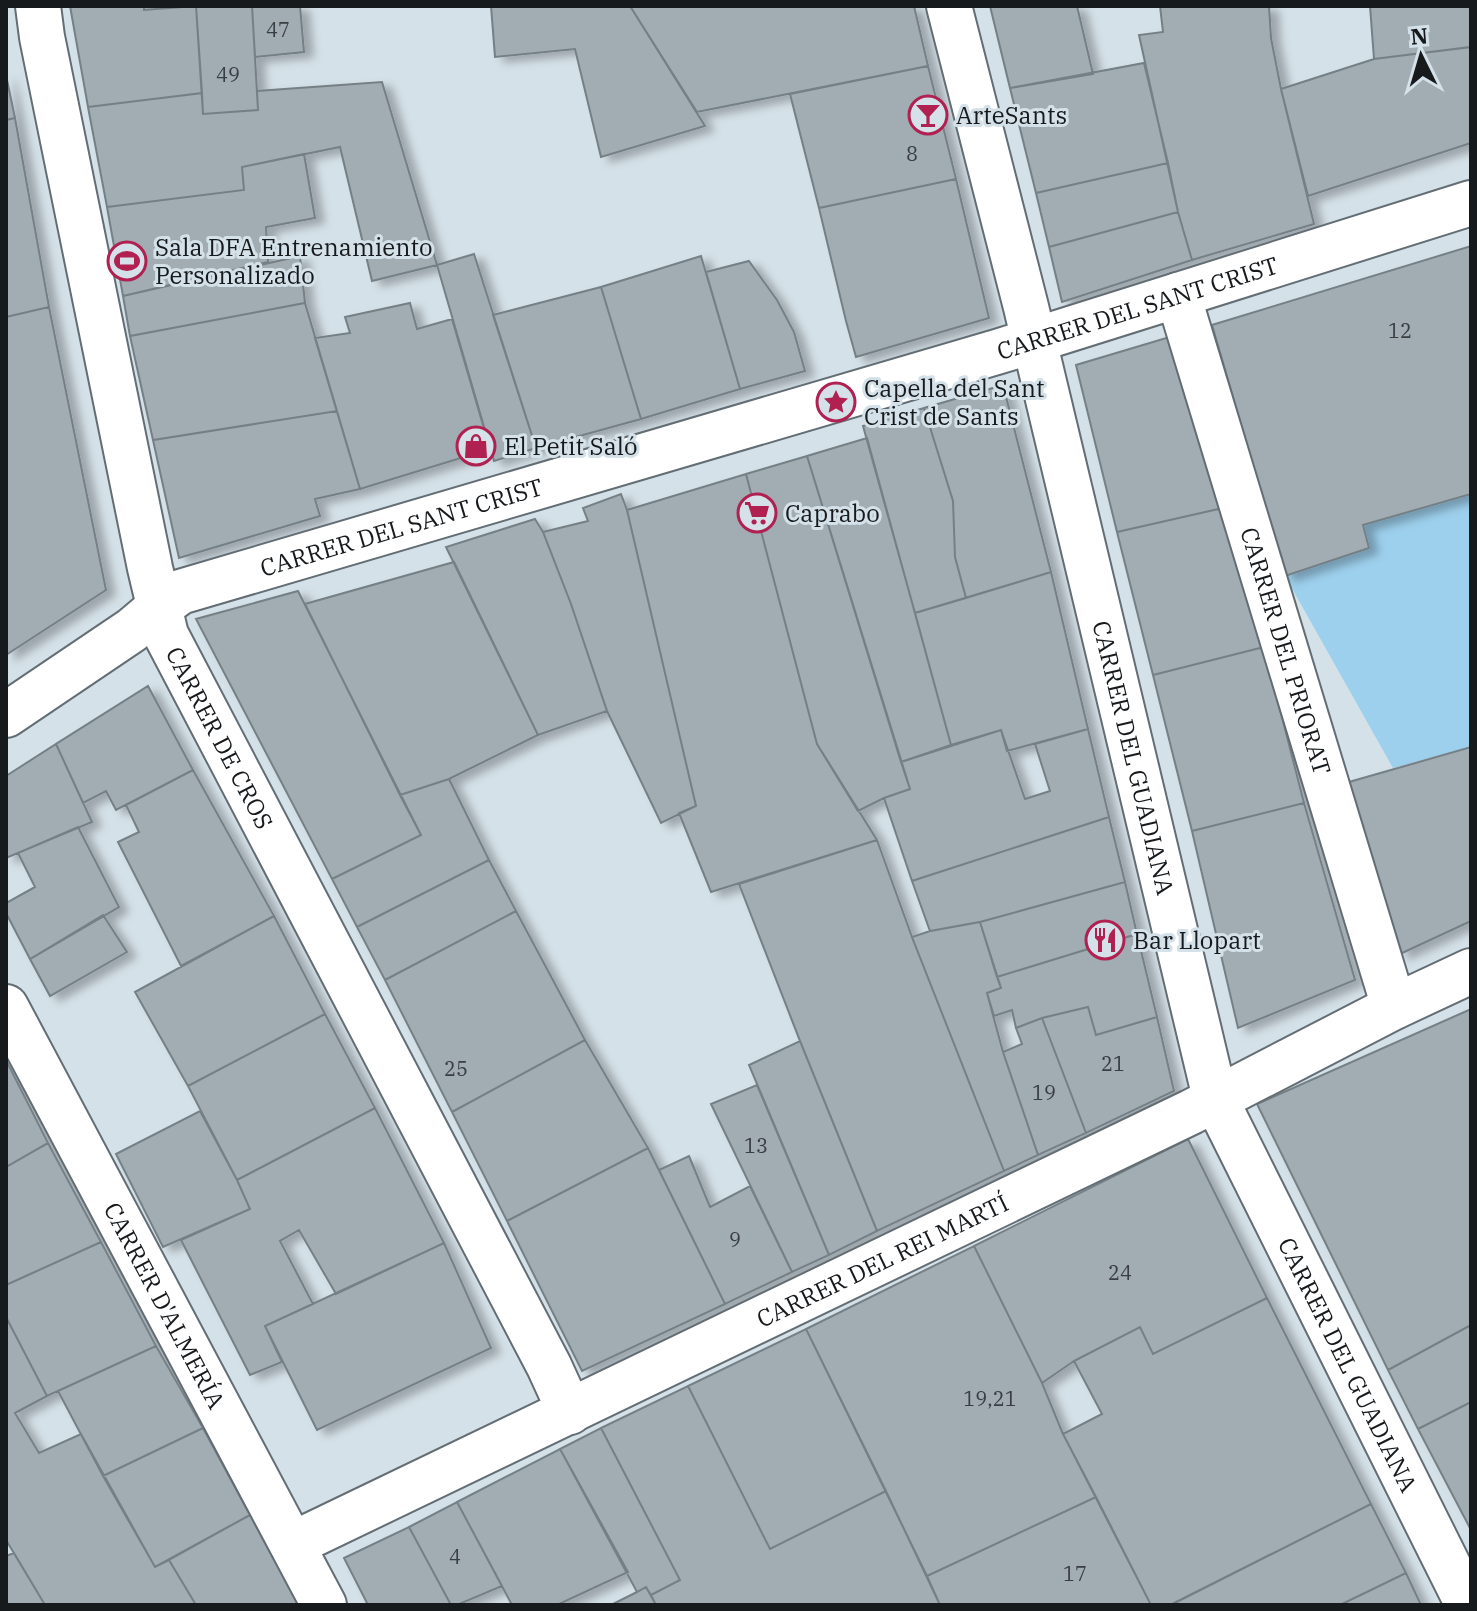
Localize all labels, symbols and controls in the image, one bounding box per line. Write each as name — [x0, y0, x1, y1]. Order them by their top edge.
house number: 47 — [266, 16, 290, 43]
north arrow — [1381, 16, 1461, 96]
text: N — [1409, 20, 1429, 51]
house number: 49 — [216, 61, 240, 88]
bar icon: ArteSants — [907, 94, 949, 136]
place label: ArteSants — [956, 99, 1067, 131]
house number: 8 — [906, 140, 918, 167]
place label: Sala DFA Entrenamiento Personalizado — [155, 231, 433, 291]
sports icon: Sala DFA Entrenamiento Personalizado — [106, 240, 148, 282]
street label: CARRER DEL SANT CRIST — [993, 249, 1282, 367]
house number: 12 — [1388, 317, 1412, 344]
place label: Capella del Sant Crist de Sants — [864, 372, 1045, 432]
place icon: Capella del Sant Crist de Sants — [815, 381, 857, 423]
shop icon: El Petit Saló — [455, 425, 497, 467]
place label: El Petit Saló — [504, 430, 638, 462]
street label: CARRER DEL SANT CRIST — [256, 470, 546, 584]
supermarket icon: Caprabo — [736, 492, 778, 534]
place label: Caprabo — [785, 497, 880, 529]
street label: CARRER DEL PRIORAT — [1233, 523, 1339, 779]
street label: CARRER DEL GUADIANA — [1085, 617, 1182, 898]
street label: CARRER DE CROS — [159, 641, 281, 835]
restaurant icon: Bar Llopart — [1084, 919, 1126, 961]
place label: Bar Llopart — [1133, 924, 1261, 956]
house number: 21 — [1101, 1050, 1125, 1077]
house number: 25 — [444, 1055, 468, 1082]
house number: 19 — [1032, 1079, 1056, 1106]
house number: 13 — [744, 1132, 768, 1159]
street label: CARRER DEL REI MARTÍ — [751, 1186, 1013, 1335]
street label: CARRER D'ALMERÍA — [97, 1197, 233, 1415]
house number: 9 — [729, 1226, 741, 1253]
street label: CARRER DEL GUADIANA — [1271, 1232, 1425, 1498]
house number: 24 — [1108, 1259, 1132, 1286]
house number: 19,21 — [963, 1385, 1017, 1412]
house number: 4 — [449, 1543, 461, 1570]
house number: 17 — [1063, 1560, 1087, 1587]

